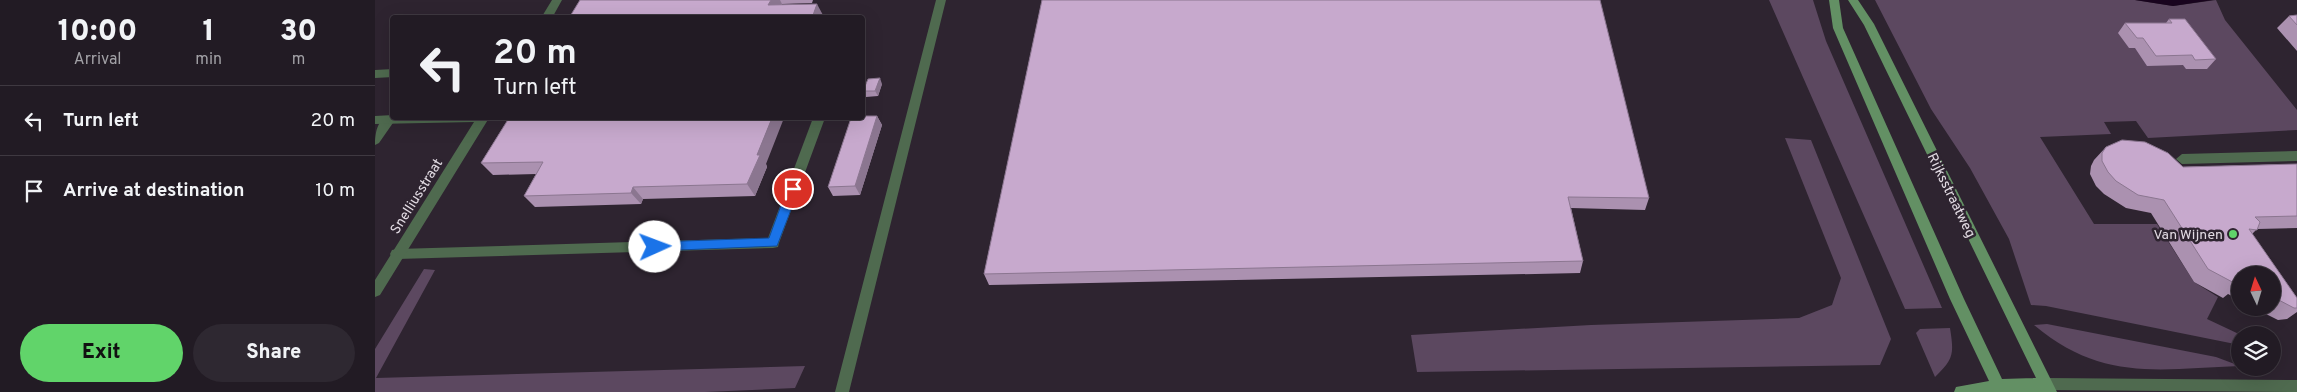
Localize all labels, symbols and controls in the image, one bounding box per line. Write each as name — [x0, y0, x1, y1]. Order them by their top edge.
text: 10:00 — [58, 14, 137, 51]
text: 1 — [203, 14, 215, 51]
text: 30 — [280, 14, 317, 51]
text: 20 m — [493, 32, 577, 76]
icon: left — [410, 35, 475, 100]
text: Arrival — [74, 50, 122, 70]
text: min — [195, 50, 222, 70]
text: m — [292, 50, 305, 70]
text: Turn left — [493, 75, 576, 102]
icon: left — [20, 107, 48, 135]
text: Turn left — [63, 109, 139, 133]
text: 20 m — [311, 109, 355, 133]
street label: Rijksstraatweg — [1923, 151, 1978, 241]
street label: Snelliusstraat — [387, 156, 447, 238]
pin — [772, 168, 814, 210]
icon: arrive — [779, 175, 807, 203]
icon: arrive — [20, 177, 48, 205]
text: Arrive at destination — [63, 179, 244, 203]
text: 10 m — [315, 179, 355, 203]
position arrow — [628, 220, 680, 272]
place label: Van Wijnen — [2153, 227, 2223, 244]
marker: Van Wijnen — [2227, 228, 2239, 240]
north arrow — [2231, 266, 2281, 316]
map controls — [2231, 266, 2281, 376]
button: Exit — [20, 324, 183, 382]
button: Share — [193, 324, 355, 382]
button: layers — [2231, 326, 2281, 376]

